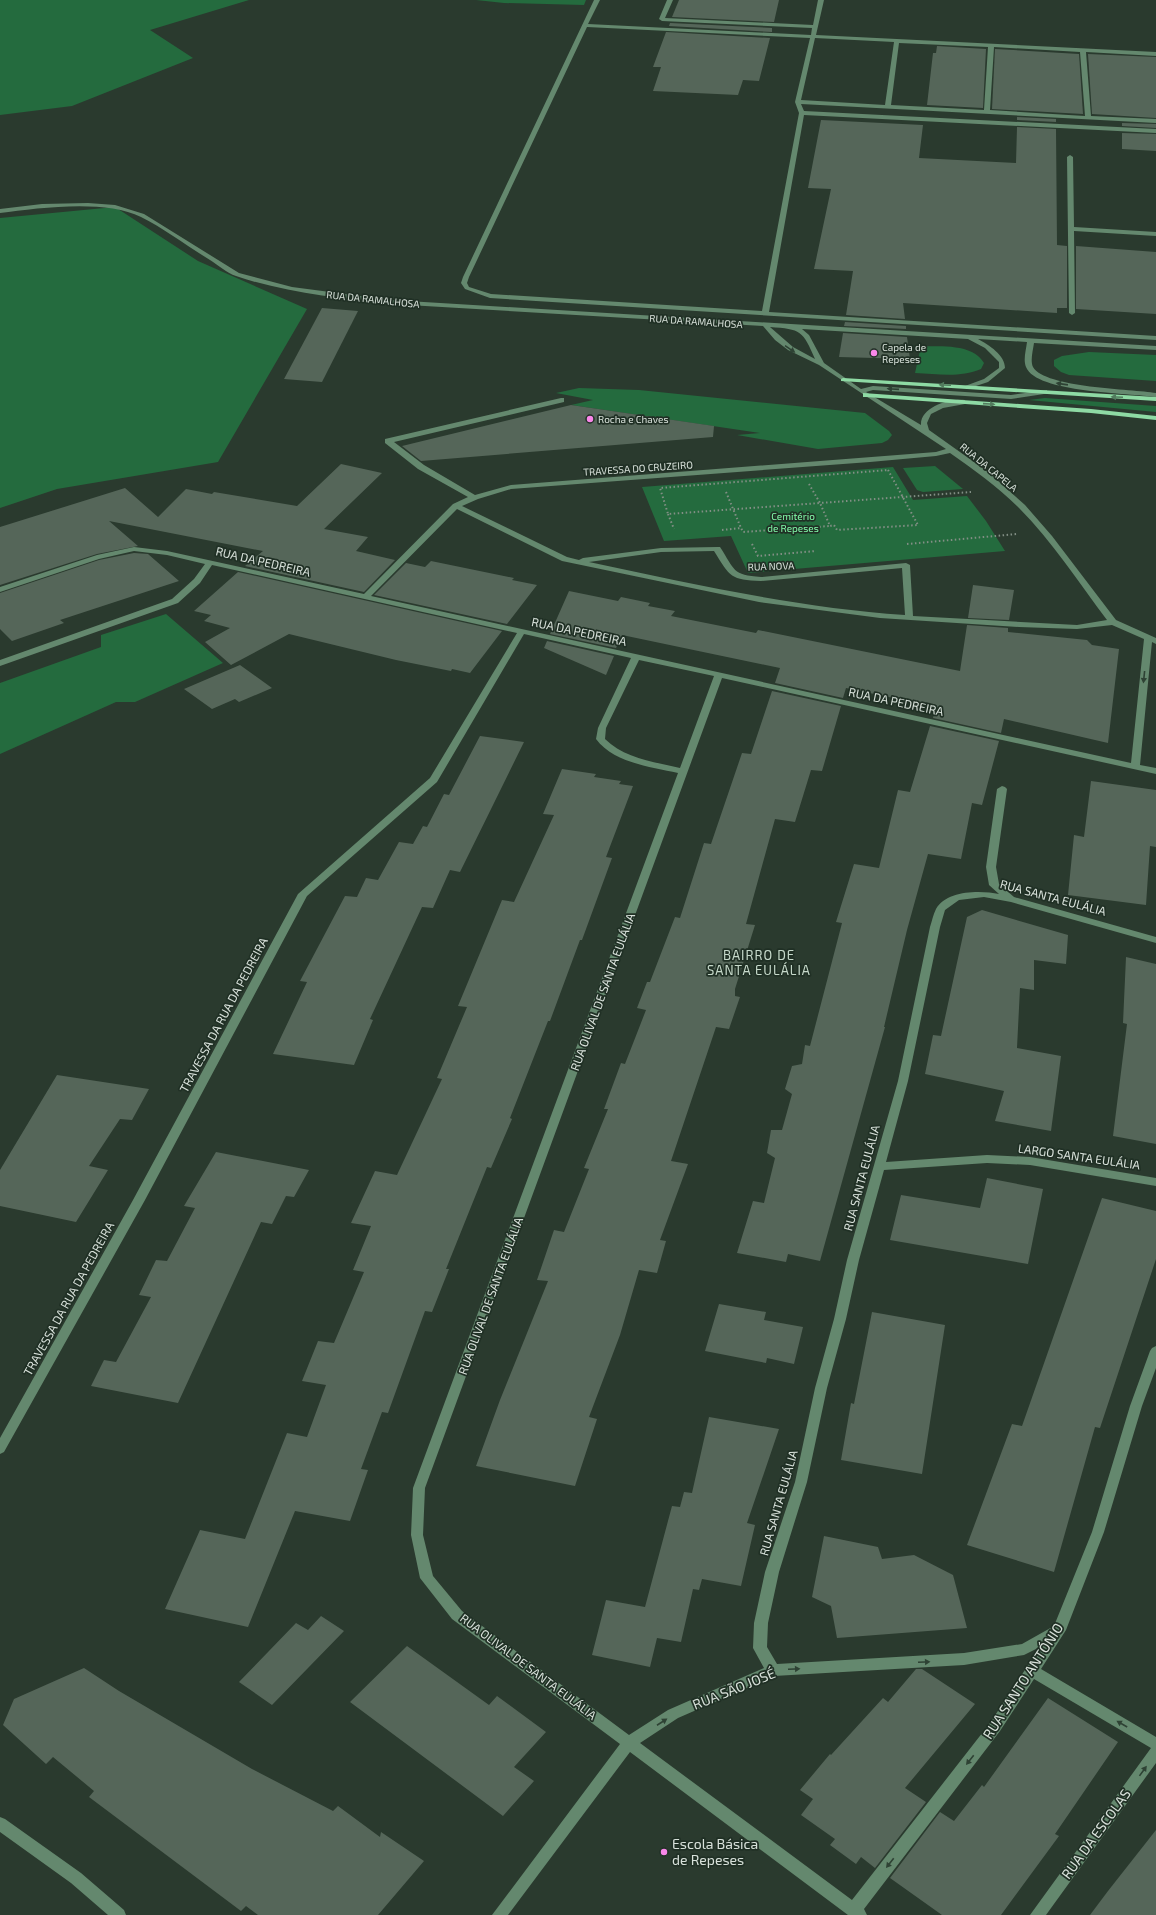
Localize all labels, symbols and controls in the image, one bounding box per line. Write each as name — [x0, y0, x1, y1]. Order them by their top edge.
street label: RUA DA RAMALHOSA — [326, 288, 421, 310]
street label: RUA DA RAMALHOSA — [649, 312, 744, 330]
place label: Capela de Repeses — [882, 341, 926, 365]
one-way arrow — [785, 345, 795, 353]
marker: Capela de Repeses — [869, 348, 879, 358]
one-way arrow — [1056, 381, 1068, 387]
one-way arrow — [939, 382, 951, 389]
one-way arrow — [887, 386, 899, 393]
one-way arrow — [1111, 393, 1123, 400]
one-way arrow — [983, 400, 995, 407]
place label: Rocha e Chaves — [598, 413, 669, 425]
marker: Rocha e Chaves — [585, 414, 595, 424]
street label: RUA DA CAPELA — [958, 440, 1021, 494]
street label: TRAVESSA DO CRUZEIRO — [583, 458, 694, 478]
park label: Cemitério de Repeses — [767, 510, 819, 534]
street label: RUA DA PEDREIRA — [214, 543, 313, 579]
street label: RUA NOVA — [747, 559, 795, 573]
street label: RUA DA PEDREIRA — [530, 614, 629, 648]
one-way arrow — [1141, 671, 1148, 683]
street label: RUA DA PEDREIRA — [847, 684, 946, 718]
street label: RUA SANTA EULÁLIA — [999, 876, 1108, 918]
street label: RUA OLIVAL DE SANTA EULÁLIA — [567, 910, 637, 1072]
street label: TRAVESSA DA RUA DA PEDREIRA — [176, 934, 270, 1094]
district label: BAIRRO DE SANTA EULÁLIA — [707, 947, 811, 978]
street label: RUA SANTA EULÁLIA — [840, 1123, 882, 1232]
street label: LARGO SANTA EULÁLIA — [1017, 1141, 1142, 1172]
street label: RUA OLIVAL DE SANTA EULÁLIA — [455, 1214, 525, 1376]
street label: TRAVESSA DA RUA DA PEDREIRA — [20, 1219, 117, 1378]
street label: RUA SANTA EULÁLIA — [756, 1448, 800, 1557]
street label: RUA OLIVAL DE SANTA EULÁLIA — [458, 1610, 600, 1722]
street label: RUA SANTO ANTÓNIO — [979, 1620, 1066, 1742]
one-way arrow — [918, 1658, 930, 1665]
street label: RUA SÃO JOSÉ — [690, 1664, 778, 1713]
one-way arrow — [788, 1665, 800, 1672]
one-way arrow — [656, 1718, 667, 1725]
one-way arrow — [1116, 1720, 1128, 1727]
one-way arrow — [965, 1754, 974, 1765]
one-way arrow — [1138, 1765, 1147, 1776]
street label: RUA DA ESCOLAS — [1057, 1785, 1134, 1882]
place label: Escola Básica de Repeses — [672, 1835, 758, 1868]
marker: Escola Básica de Repeses — [659, 1847, 669, 1857]
one-way arrow — [886, 1857, 895, 1868]

